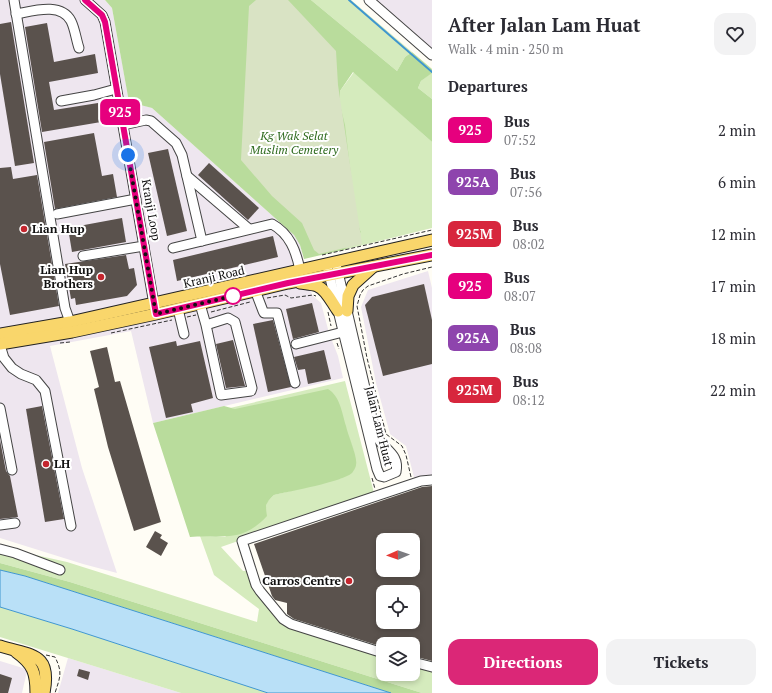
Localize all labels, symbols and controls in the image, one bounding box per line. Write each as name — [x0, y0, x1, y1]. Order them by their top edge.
text: After Jalan Lam Huat — [448, 12, 641, 37]
button: heart — [714, 13, 756, 55]
text: Walk · 4 min · 250 m — [448, 40, 563, 58]
text: Departures — [448, 76, 528, 96]
line badge: 925 — [97, 99, 143, 125]
text: 925 — [108, 102, 132, 121]
text: Bus — [504, 111, 530, 131]
text: 925 — [458, 120, 482, 139]
text: 2 min — [718, 120, 756, 140]
park label: Kg Wak Selat Muslim Cemetery — [249, 128, 339, 157]
text: 07:52 — [504, 131, 536, 149]
your location — [118, 145, 138, 165]
text: Bus — [510, 163, 536, 183]
text: 925A — [456, 172, 490, 191]
text: 6 min — [718, 172, 756, 192]
street label: Kranji Loop — [139, 178, 164, 242]
text: 07:56 — [510, 183, 542, 201]
text: Bus — [513, 215, 539, 235]
place label: Lian Hup — [32, 221, 85, 236]
marker: Lian Hup — [19, 224, 29, 234]
text: 925M — [456, 224, 493, 243]
text: 12 min — [710, 224, 756, 244]
text: 08:02 — [513, 235, 545, 253]
place label: Lian Hup Brothers — [40, 262, 94, 291]
street label: Kranji Road — [182, 262, 246, 291]
text: Bus — [504, 267, 530, 287]
marker: Lian Hup Brothers — [96, 272, 106, 282]
text: 925 — [458, 276, 482, 295]
text: 17 min — [710, 276, 756, 296]
unlabelled marker — [224, 287, 242, 305]
text: 08:07 — [504, 287, 536, 305]
text: Bus — [510, 319, 536, 339]
text: 925A — [456, 328, 490, 347]
text: 18 min — [710, 328, 756, 348]
text: 08:08 — [510, 339, 542, 357]
text: Bus — [513, 371, 539, 391]
text: 925M — [456, 380, 493, 399]
text: 22 min — [710, 380, 756, 400]
street label: Jalan Lam Huat — [362, 384, 397, 468]
text: 08:12 — [513, 391, 545, 409]
place label: LH — [54, 456, 70, 471]
marker: LH — [41, 459, 51, 469]
north arrow — [376, 533, 420, 577]
map controls — [376, 533, 420, 681]
place label: Carros Centre — [262, 573, 342, 588]
marker: Carros Centre — [344, 576, 354, 586]
button: locate — [376, 585, 420, 629]
button: layers — [376, 637, 420, 681]
button: Directions — [448, 639, 598, 685]
button: Tickets — [606, 639, 756, 685]

